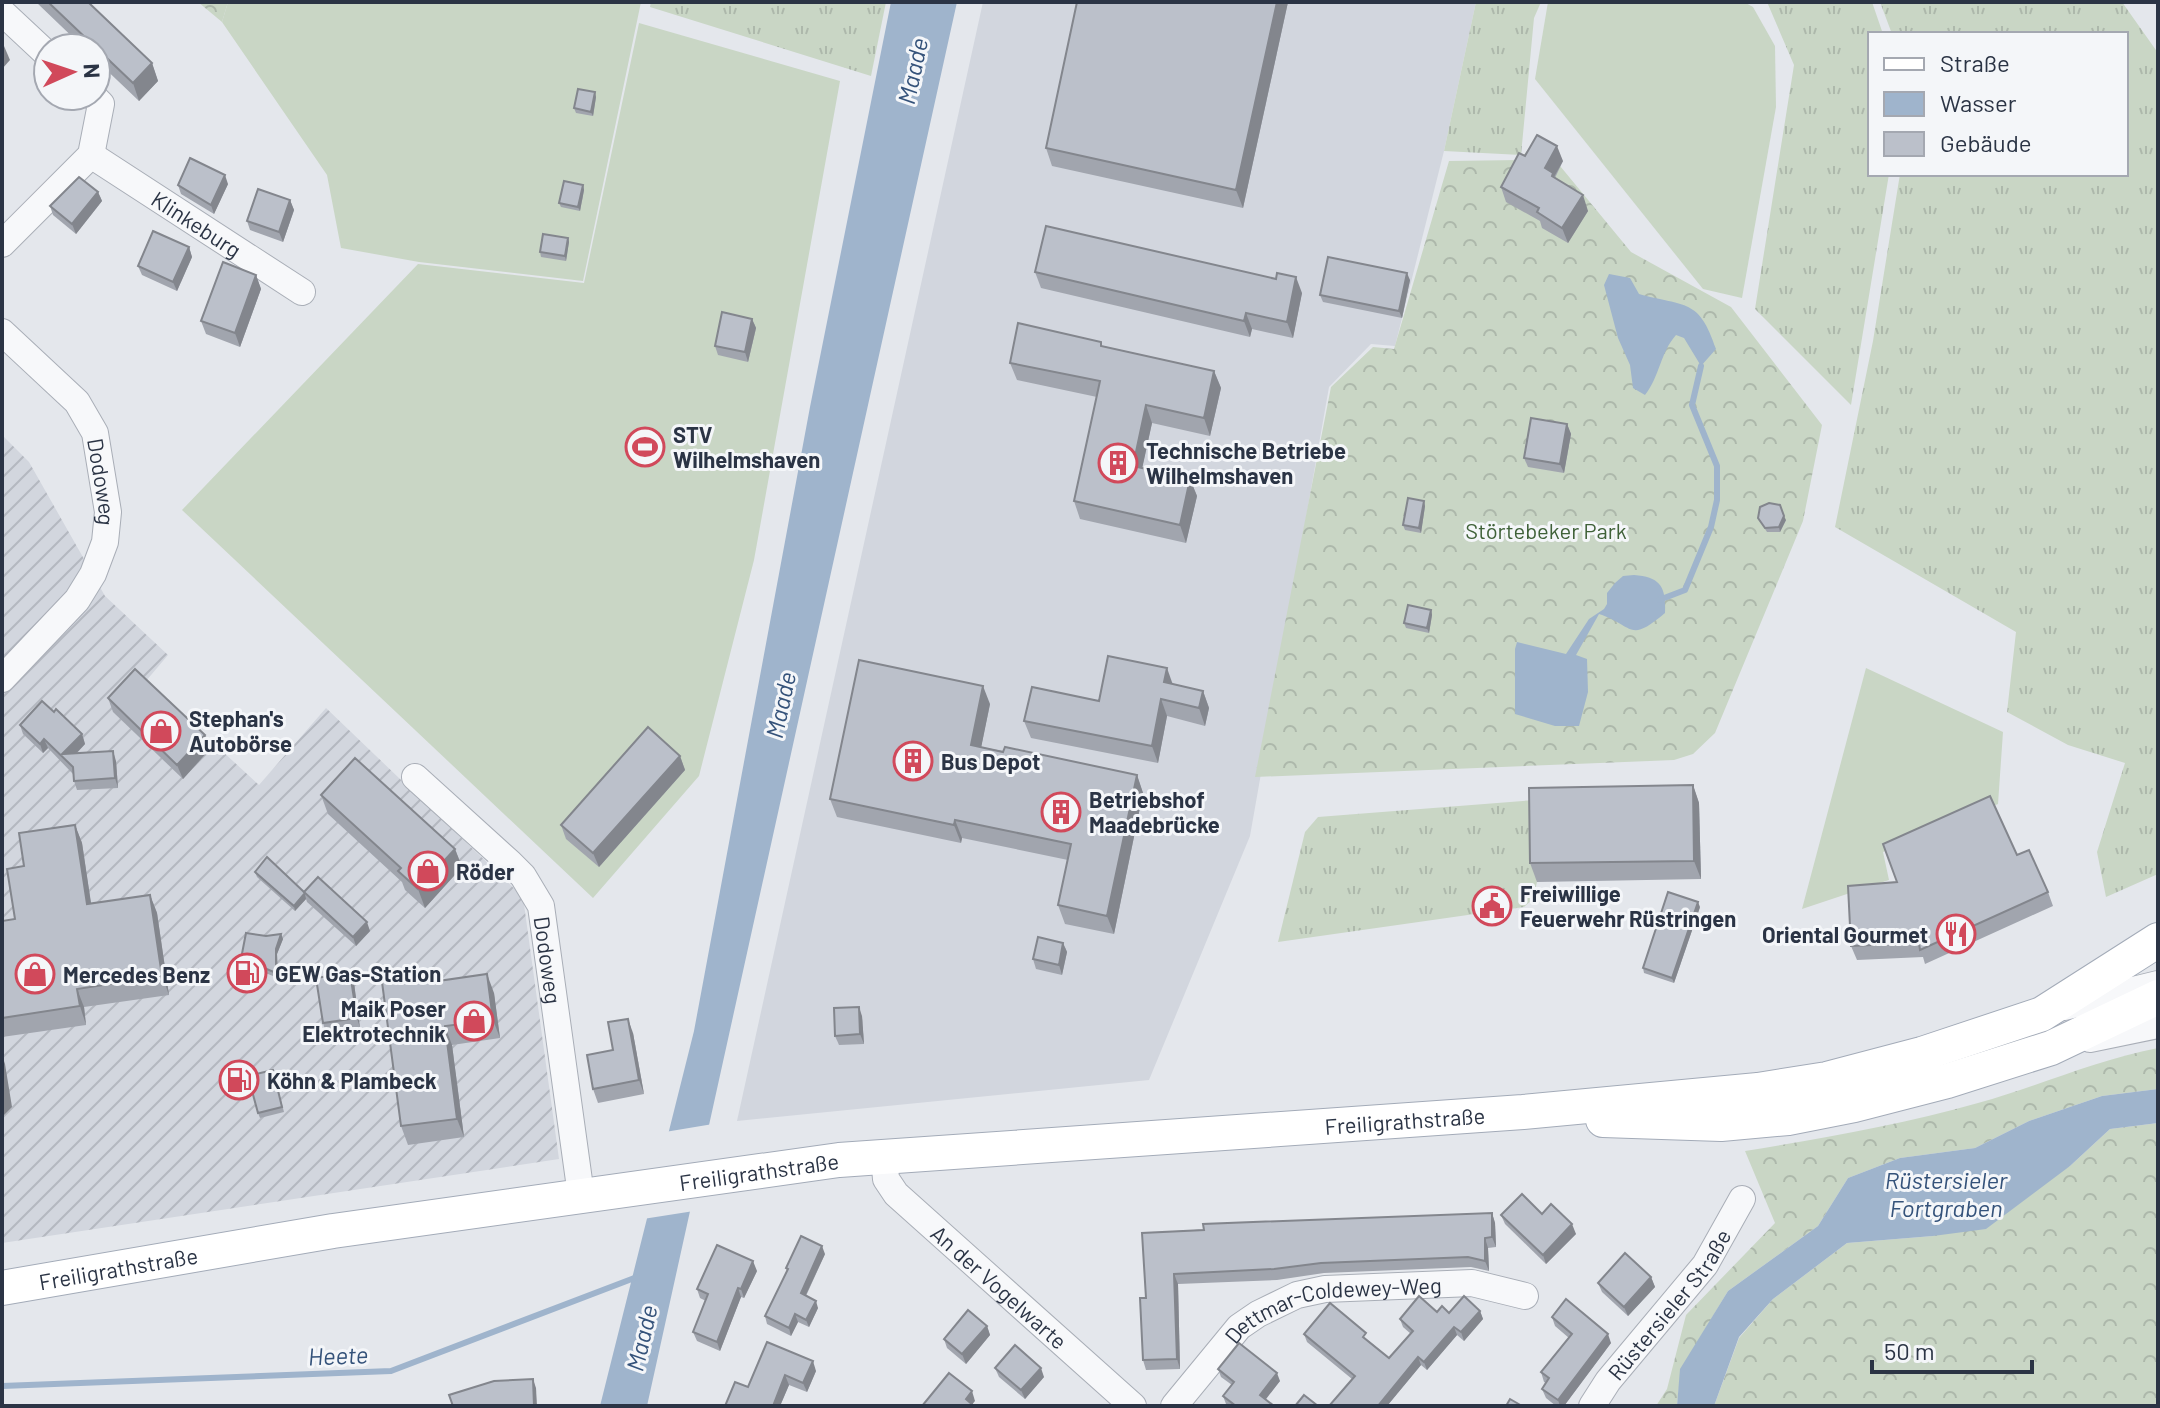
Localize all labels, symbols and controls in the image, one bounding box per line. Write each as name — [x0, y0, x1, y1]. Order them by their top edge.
north arrow — [32, 32, 112, 112]
legend — [1868, 32, 2128, 176]
water label: Maade — [891, 35, 933, 107]
text: Straße — [1940, 48, 2010, 77]
text: N — [80, 63, 106, 79]
text: Wasser — [1940, 88, 2017, 117]
text: Gebäude — [1940, 128, 2032, 157]
street label: Klinkeburg — [147, 185, 246, 262]
place label: STV Wilhelmshaven — [673, 421, 820, 472]
sports icon: STV Wilhelmshaven — [624, 426, 666, 468]
street label: Dodoweg — [83, 436, 121, 527]
place label: Technische Betriebe Wilhelmshaven — [1146, 437, 1346, 488]
building icon: Technische Betriebe Wilhelmshaven — [1097, 442, 1139, 484]
park label: Störtebeker Park — [1465, 517, 1627, 543]
water label: Maade — [759, 669, 801, 741]
place label: Stephan's Autobörse — [189, 705, 292, 756]
shop icon: Stephan's Autobörse — [140, 710, 182, 752]
building icon: Bus Depot — [892, 740, 934, 782]
place label: Bus Depot — [941, 748, 1040, 774]
place label: Betriebshof Maadebrücke — [1089, 786, 1220, 837]
building icon: Betriebshof Maadebrücke — [1040, 791, 1082, 833]
shop icon: Röder — [407, 850, 449, 892]
place label: Röder — [456, 858, 515, 884]
place label: Freiwillige Feuerwehr Rüstringen — [1520, 880, 1736, 931]
public building icon: Freiwillige Feuerwehr Rüstringen — [1471, 885, 1513, 927]
restaurant icon: Oriental Gourmet — [1935, 913, 1977, 955]
street label: Dodoweg — [530, 915, 567, 1005]
place label: Oriental Gourmet — [1762, 921, 1928, 947]
fuel station icon: GEW Gas-Station — [226, 952, 268, 994]
shop icon: Mercedes Benz — [14, 953, 56, 995]
place label: GEW Gas-Station — [275, 960, 441, 986]
place label: Mercedes Benz — [63, 961, 210, 987]
place label: Maik Poser Elektrotechnik — [302, 995, 447, 1046]
shop icon: Maik Poser Elektrotechnik — [453, 1000, 495, 1042]
fuel station icon: Köhn & Plambeck — [218, 1059, 260, 1101]
place label: Köhn & Plambeck — [267, 1067, 437, 1093]
street label: Freiligrathstraße — [1324, 1102, 1486, 1139]
street label: Freiligrathstraße — [678, 1147, 840, 1195]
water label: Rüstersieler Fortgraben — [1885, 1165, 2009, 1222]
street label: An der Vogelwarte — [926, 1219, 1073, 1354]
street label: Rüstersieler Straße — [1602, 1224, 1736, 1385]
street label: Freiligrathstraße — [37, 1242, 200, 1294]
street label: Dettmar-Coldewey-Weg — [1219, 1271, 1442, 1348]
water label: Maade — [619, 1302, 663, 1374]
scale bar — [1872, 1324, 2032, 1374]
text: 50 m — [1884, 1336, 1935, 1365]
water label: Heete — [307, 1339, 369, 1371]

